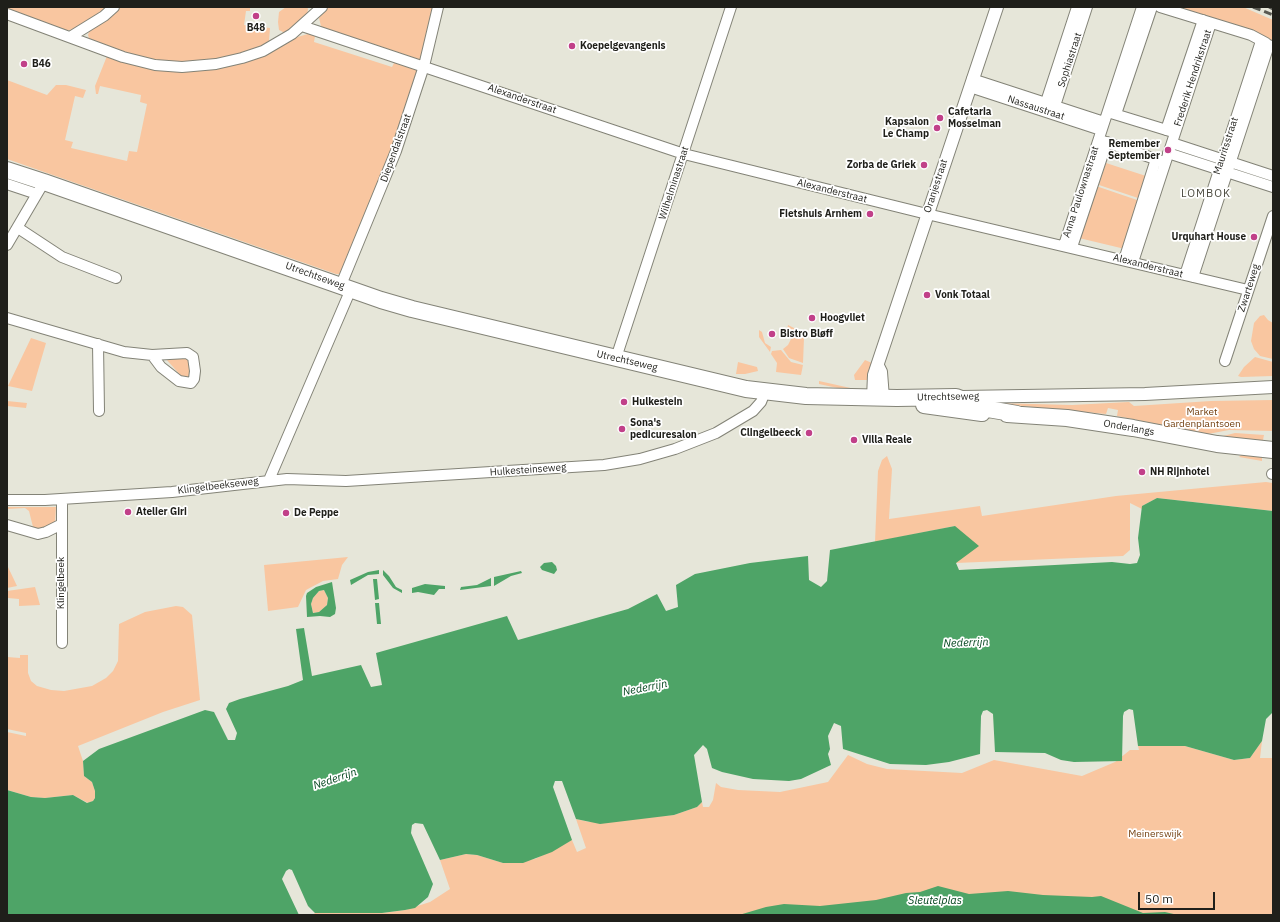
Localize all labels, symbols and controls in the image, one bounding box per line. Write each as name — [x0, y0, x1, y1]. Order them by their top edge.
marker: B48 — [251, 11, 261, 21]
place label: B48 — [247, 22, 265, 34]
street label: Frederik Hendrikstraat — [1172, 28, 1214, 128]
street label: Sophiastraat — [1056, 31, 1084, 89]
place label: Koepelgevangenis — [580, 40, 666, 52]
marker: Koepelgevangenis — [567, 41, 577, 51]
place label: B46 — [32, 58, 51, 70]
marker: B46 — [19, 59, 29, 69]
street label: Alexanderstraat — [486, 82, 558, 116]
street label: Nassaustraat — [1006, 93, 1066, 123]
place label: Cafetaria Mosselman — [948, 106, 1001, 130]
street label: Diependalstraat — [378, 112, 414, 184]
marker: Cafetaria Mosselman — [935, 113, 945, 123]
place label: Kapsalon Le Champ — [883, 116, 929, 140]
street label: Mauritsstraat — [1211, 116, 1241, 176]
marker: Kapsalon Le Champ — [932, 123, 942, 133]
place label: Remember September — [1108, 138, 1160, 162]
street label: Wilhelminastraat — [656, 145, 692, 221]
street label: Anna Paulownastraat — [1061, 145, 1101, 239]
marker: Remember September — [1163, 145, 1173, 155]
street label: Oranjestraat — [922, 158, 950, 214]
place label: Zorba de Griek — [847, 159, 916, 171]
marker: Zorba de Griek — [919, 160, 929, 170]
street label: Alexanderstraat — [796, 177, 868, 205]
district label: LOMBOK — [1181, 187, 1231, 201]
place label: Fietshuis Arnhem — [779, 208, 862, 220]
marker: Fietshuis Arnhem — [865, 209, 875, 219]
place label: Urquhart House — [1172, 231, 1246, 243]
marker: Urquhart House — [1249, 232, 1259, 242]
street label: Alexanderstraat — [1112, 252, 1184, 280]
street label: Utrechtseweg — [284, 260, 346, 292]
street label: Zwarteweg — [1236, 262, 1262, 314]
place label: Vonk Totaal — [935, 289, 990, 301]
marker: Vonk Totaal — [922, 290, 932, 300]
place label: Hoogvliet — [820, 312, 865, 324]
marker: Hoogvliet — [807, 313, 817, 323]
place label: Bistro Bløff — [780, 328, 833, 340]
marker: Bistro Bløff — [767, 329, 777, 339]
street label: Utrechtseweg — [595, 348, 659, 374]
street label: Utrechtseweg — [917, 390, 979, 404]
place label: Hulkestein — [632, 396, 683, 408]
marker: Hulkestein — [619, 397, 629, 407]
park label: Market Gardenplantsoen — [1163, 406, 1241, 430]
place label: Sona's pedicuresalon — [630, 417, 697, 440]
street label: Onderlangs — [1103, 418, 1155, 438]
marker: Sona's pedicuresalon — [617, 424, 627, 434]
place label: Clingelbeeck — [740, 427, 801, 439]
marker: Clingelbeeck — [804, 428, 814, 438]
place label: Villa Reale — [862, 434, 912, 446]
marker: Villa Reale — [849, 435, 859, 445]
street label: Hulkesteinseweg — [489, 461, 567, 479]
place label: NH Rijnhotel — [1150, 466, 1209, 478]
marker: NH Rijnhotel — [1137, 467, 1147, 477]
street label: Klingelbeekseweg — [177, 475, 259, 497]
place label: Atelier Giri — [136, 506, 187, 518]
marker: Atelier Giri — [123, 507, 133, 517]
place label: De Peppe — [294, 507, 339, 519]
marker: De Peppe — [281, 508, 291, 518]
street label: Klingelbeek — [55, 557, 67, 609]
water label: Nederrijn — [943, 636, 989, 650]
water label: Nederrijn — [622, 677, 668, 699]
water label: Nederrijn — [312, 765, 358, 793]
park label: Meinerswijk — [1128, 828, 1182, 840]
scale bar — [1140, 884, 1217, 910]
text: 50 m — [1145, 891, 1173, 906]
water label: Sleutelplas — [908, 894, 962, 908]

